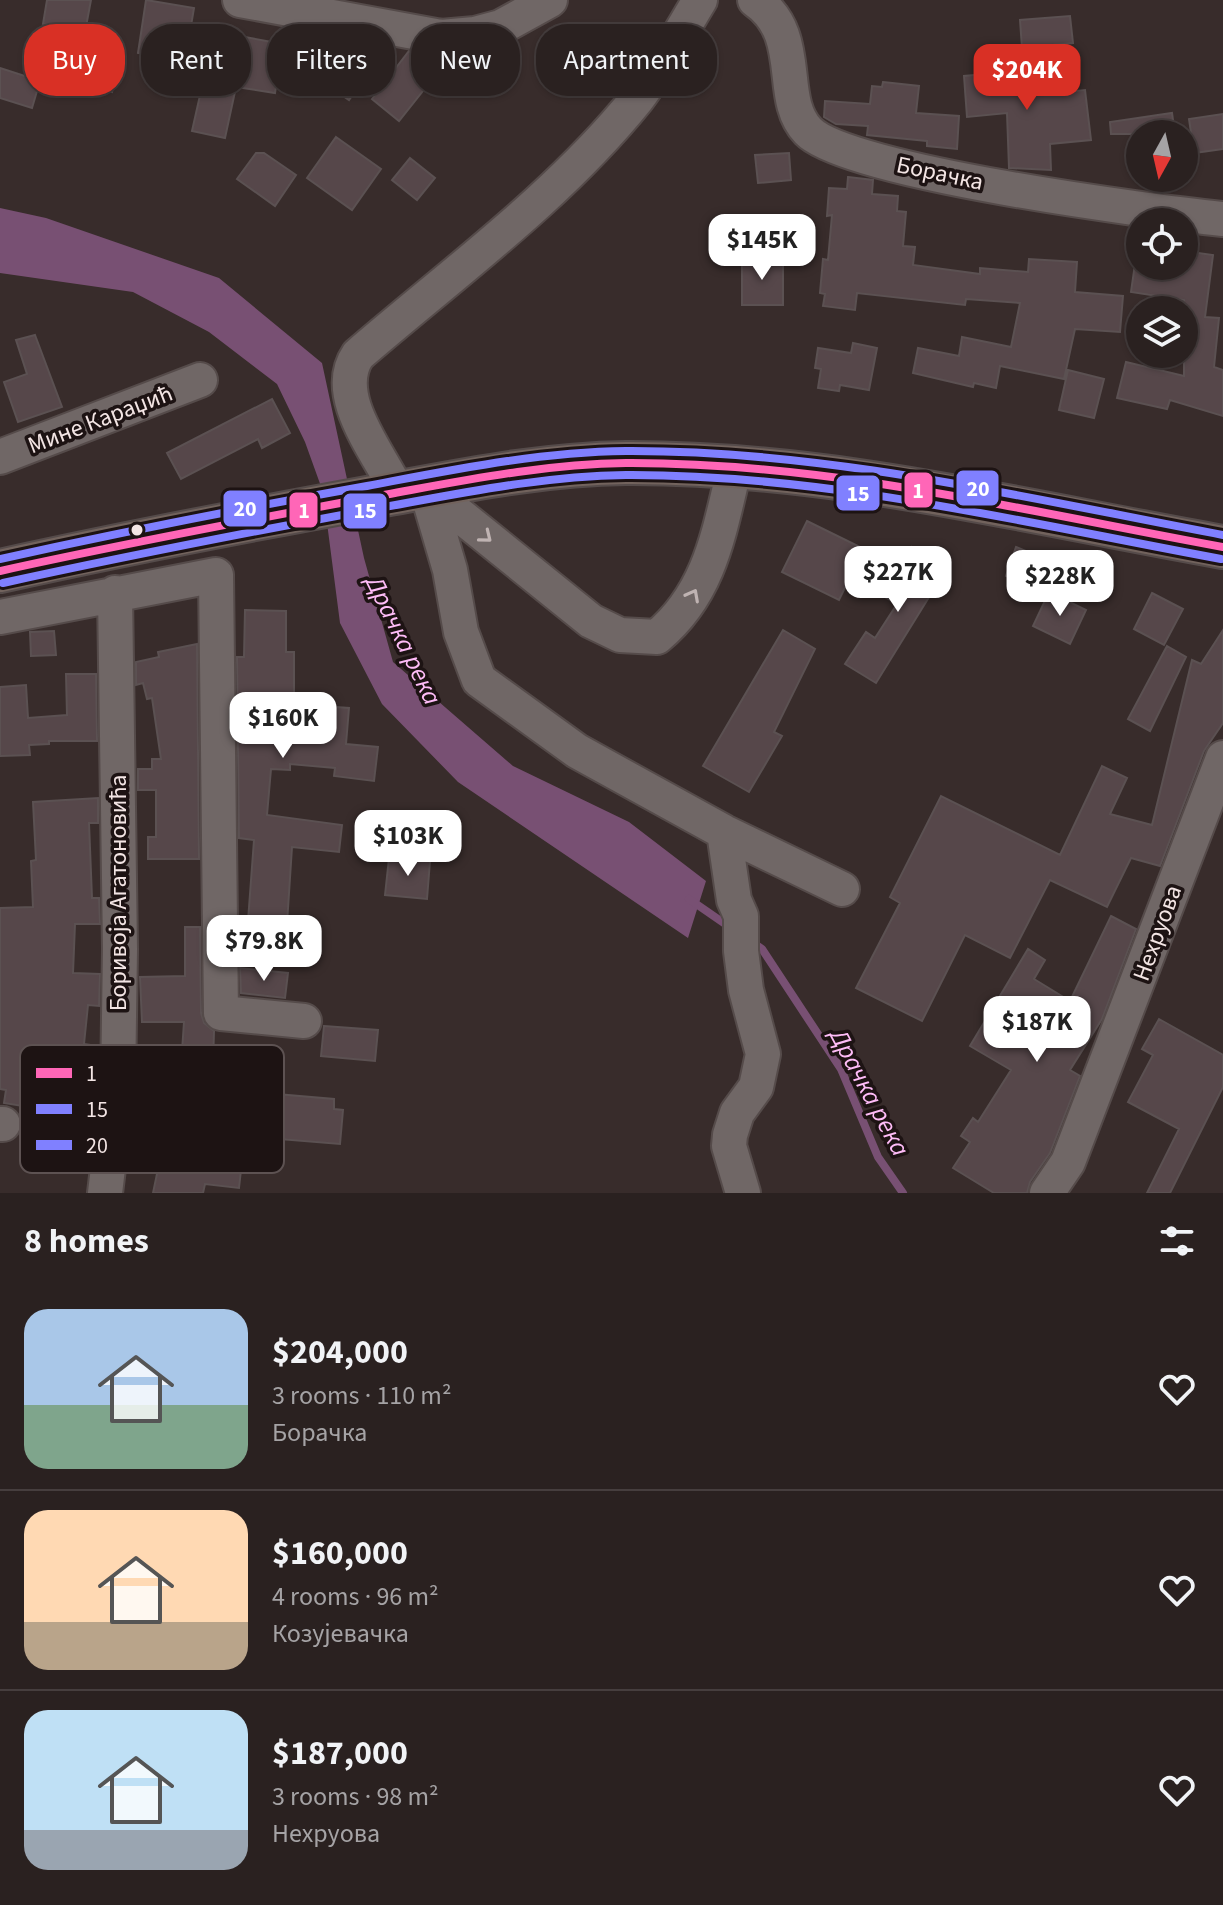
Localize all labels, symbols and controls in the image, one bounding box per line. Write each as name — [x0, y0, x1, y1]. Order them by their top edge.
chip: Buy — [24, 24, 125, 96]
chip: Rent — [141, 24, 251, 96]
chip: Filters — [267, 24, 395, 96]
chip: New — [411, 24, 520, 96]
chip: Apartment — [536, 24, 717, 96]
pin: $204K — [971, 44, 1083, 112]
text: $204K — [992, 51, 1062, 88]
north arrow — [1126, 120, 1198, 192]
map controls — [1126, 120, 1198, 368]
street label: Борачка — [893, 147, 987, 200]
button: locate — [1126, 208, 1198, 280]
pin: $145K — [706, 214, 818, 282]
text: $145K — [727, 221, 797, 258]
button: layers — [1126, 296, 1198, 368]
street label: Мине Караџић — [23, 376, 177, 463]
line badge: 20 — [955, 469, 1000, 507]
line badge: 1 — [903, 471, 934, 509]
text: 20 — [966, 473, 990, 505]
line badge: 15 — [835, 474, 881, 512]
text: 1 — [912, 475, 924, 507]
text: 15 — [846, 478, 870, 510]
line badge: 20 — [222, 489, 268, 528]
line badge: 1 — [288, 491, 319, 529]
line badge: 15 — [342, 492, 388, 530]
text: 20 — [233, 493, 257, 525]
text: 1 — [298, 495, 310, 527]
text: 15 — [353, 495, 377, 527]
unlabelled marker — [129, 522, 145, 538]
one-way arrow — [477, 527, 492, 541]
pin: $227K — [842, 546, 954, 614]
pin: $228K — [1004, 550, 1116, 618]
text: $227K — [863, 553, 933, 590]
text: $228K — [1025, 557, 1095, 594]
water label: Драчка река — [355, 567, 451, 711]
one-way arrow — [683, 588, 698, 603]
pin: $160K — [227, 692, 339, 760]
text: $160K — [248, 699, 318, 736]
street label: Боривоја Агатоновића — [101, 775, 136, 1011]
pin: $103K — [352, 810, 464, 878]
text: $103K — [373, 817, 443, 854]
street label: Нехруова — [1124, 880, 1191, 986]
pin: $79.8K — [199, 915, 329, 983]
text: $79.8K — [225, 922, 303, 959]
pin: $187K — [981, 996, 1093, 1064]
text: $187K — [1002, 1003, 1072, 1040]
water label: Драчка река — [819, 1020, 919, 1163]
legend — [20, 1045, 284, 1173]
text: 1 — [86, 1058, 97, 1090]
text: 15 — [86, 1094, 108, 1126]
text: 20 — [86, 1130, 108, 1162]
text: 8 homes — [24, 1217, 149, 1266]
icon: filters — [1155, 1219, 1199, 1263]
text: $204,000 — [272, 1328, 408, 1377]
icon: home — [88, 1341, 184, 1437]
icon: heart — [1155, 1367, 1199, 1411]
text: 3 rooms · 110 m² — [272, 1377, 451, 1414]
text: Борачка — [272, 1414, 367, 1451]
text: $160,000 — [272, 1529, 408, 1578]
icon: home — [88, 1542, 184, 1638]
icon: heart — [1155, 1568, 1199, 1612]
text: 4 rooms · 96 m² — [272, 1578, 439, 1615]
text: Козујевачка — [272, 1615, 409, 1652]
text: $187,000 — [272, 1729, 408, 1778]
icon: home — [88, 1742, 184, 1838]
icon: heart — [1155, 1768, 1199, 1812]
text: 3 rooms · 98 m² — [272, 1778, 439, 1815]
text: Нехруова — [272, 1815, 380, 1852]

